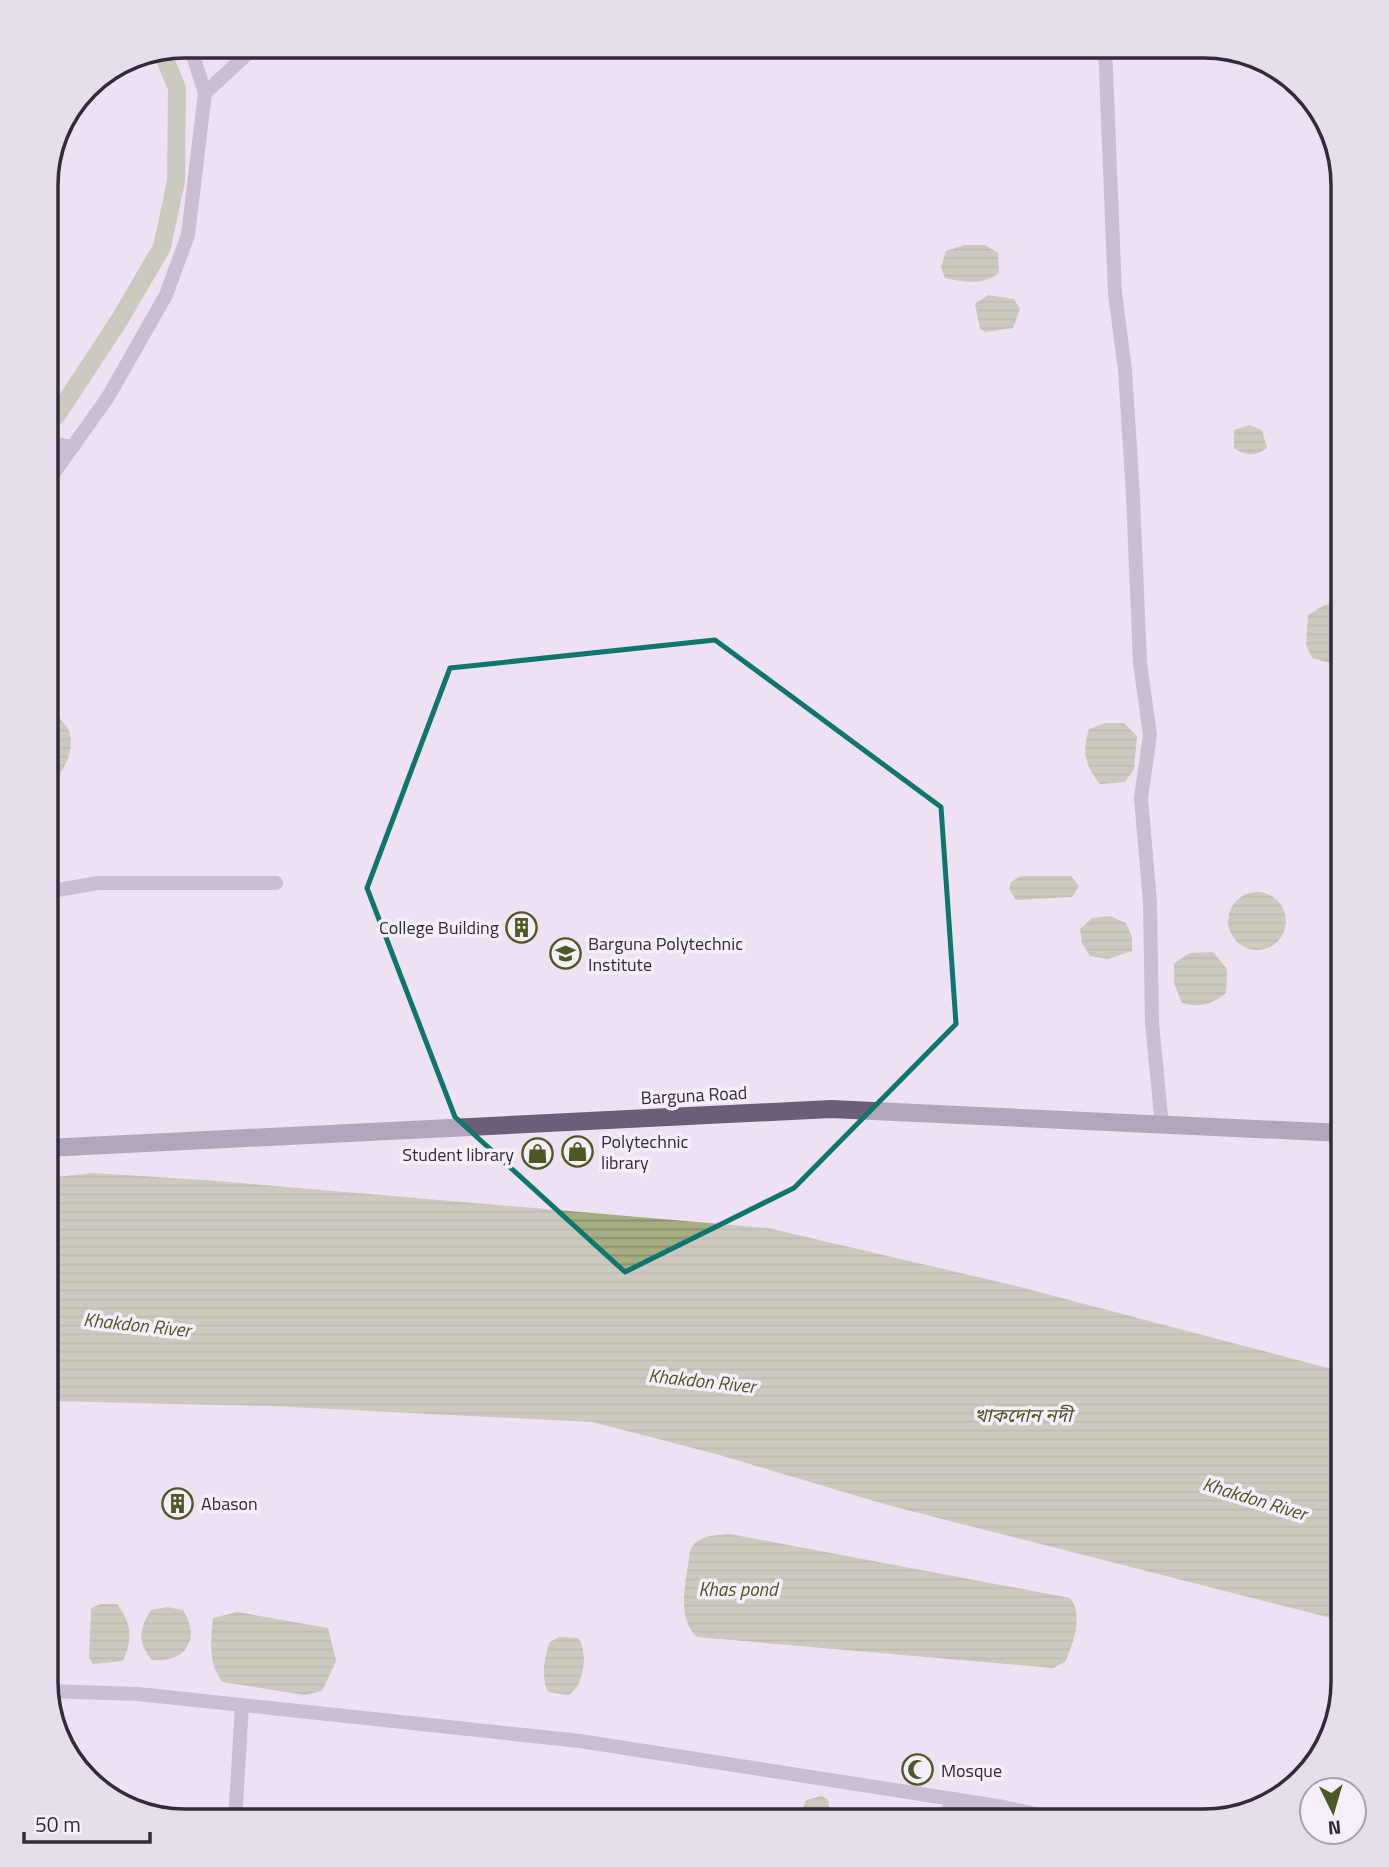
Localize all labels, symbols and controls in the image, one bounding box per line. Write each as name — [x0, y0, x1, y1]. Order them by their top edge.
building icon: College Building — [505, 910, 539, 944]
place label: College Building — [379, 914, 499, 941]
place label: Barguna Polytechnic Institute — [588, 930, 743, 978]
school or university icon: Barguna Polytechnic Institute — [548, 936, 582, 970]
street label: Barguna Road — [640, 1079, 748, 1111]
place label: Polytechnic library — [601, 1128, 688, 1176]
shop icon: Polytechnic library — [561, 1134, 595, 1168]
shop icon: Student library — [520, 1137, 554, 1171]
place label: Student library — [402, 1141, 514, 1168]
water label: Khakdon River — [82, 1304, 194, 1344]
water label: Khakdon River — [647, 1360, 759, 1400]
water label: খাকদোন নদী — [974, 1400, 1076, 1429]
water label: Khakdon River — [1199, 1468, 1312, 1528]
building icon: Abason — [161, 1486, 195, 1520]
place label: Abason — [201, 1490, 258, 1517]
water label: Khas pond — [698, 1574, 780, 1603]
mosque icon: Mosque — [901, 1753, 935, 1787]
place label: Mosque — [941, 1757, 1002, 1784]
north arrow — [1298, 1776, 1368, 1846]
scale bar — [24, 1800, 150, 1844]
text: 50 m — [35, 1808, 81, 1840]
text: N — [1327, 1813, 1342, 1843]

